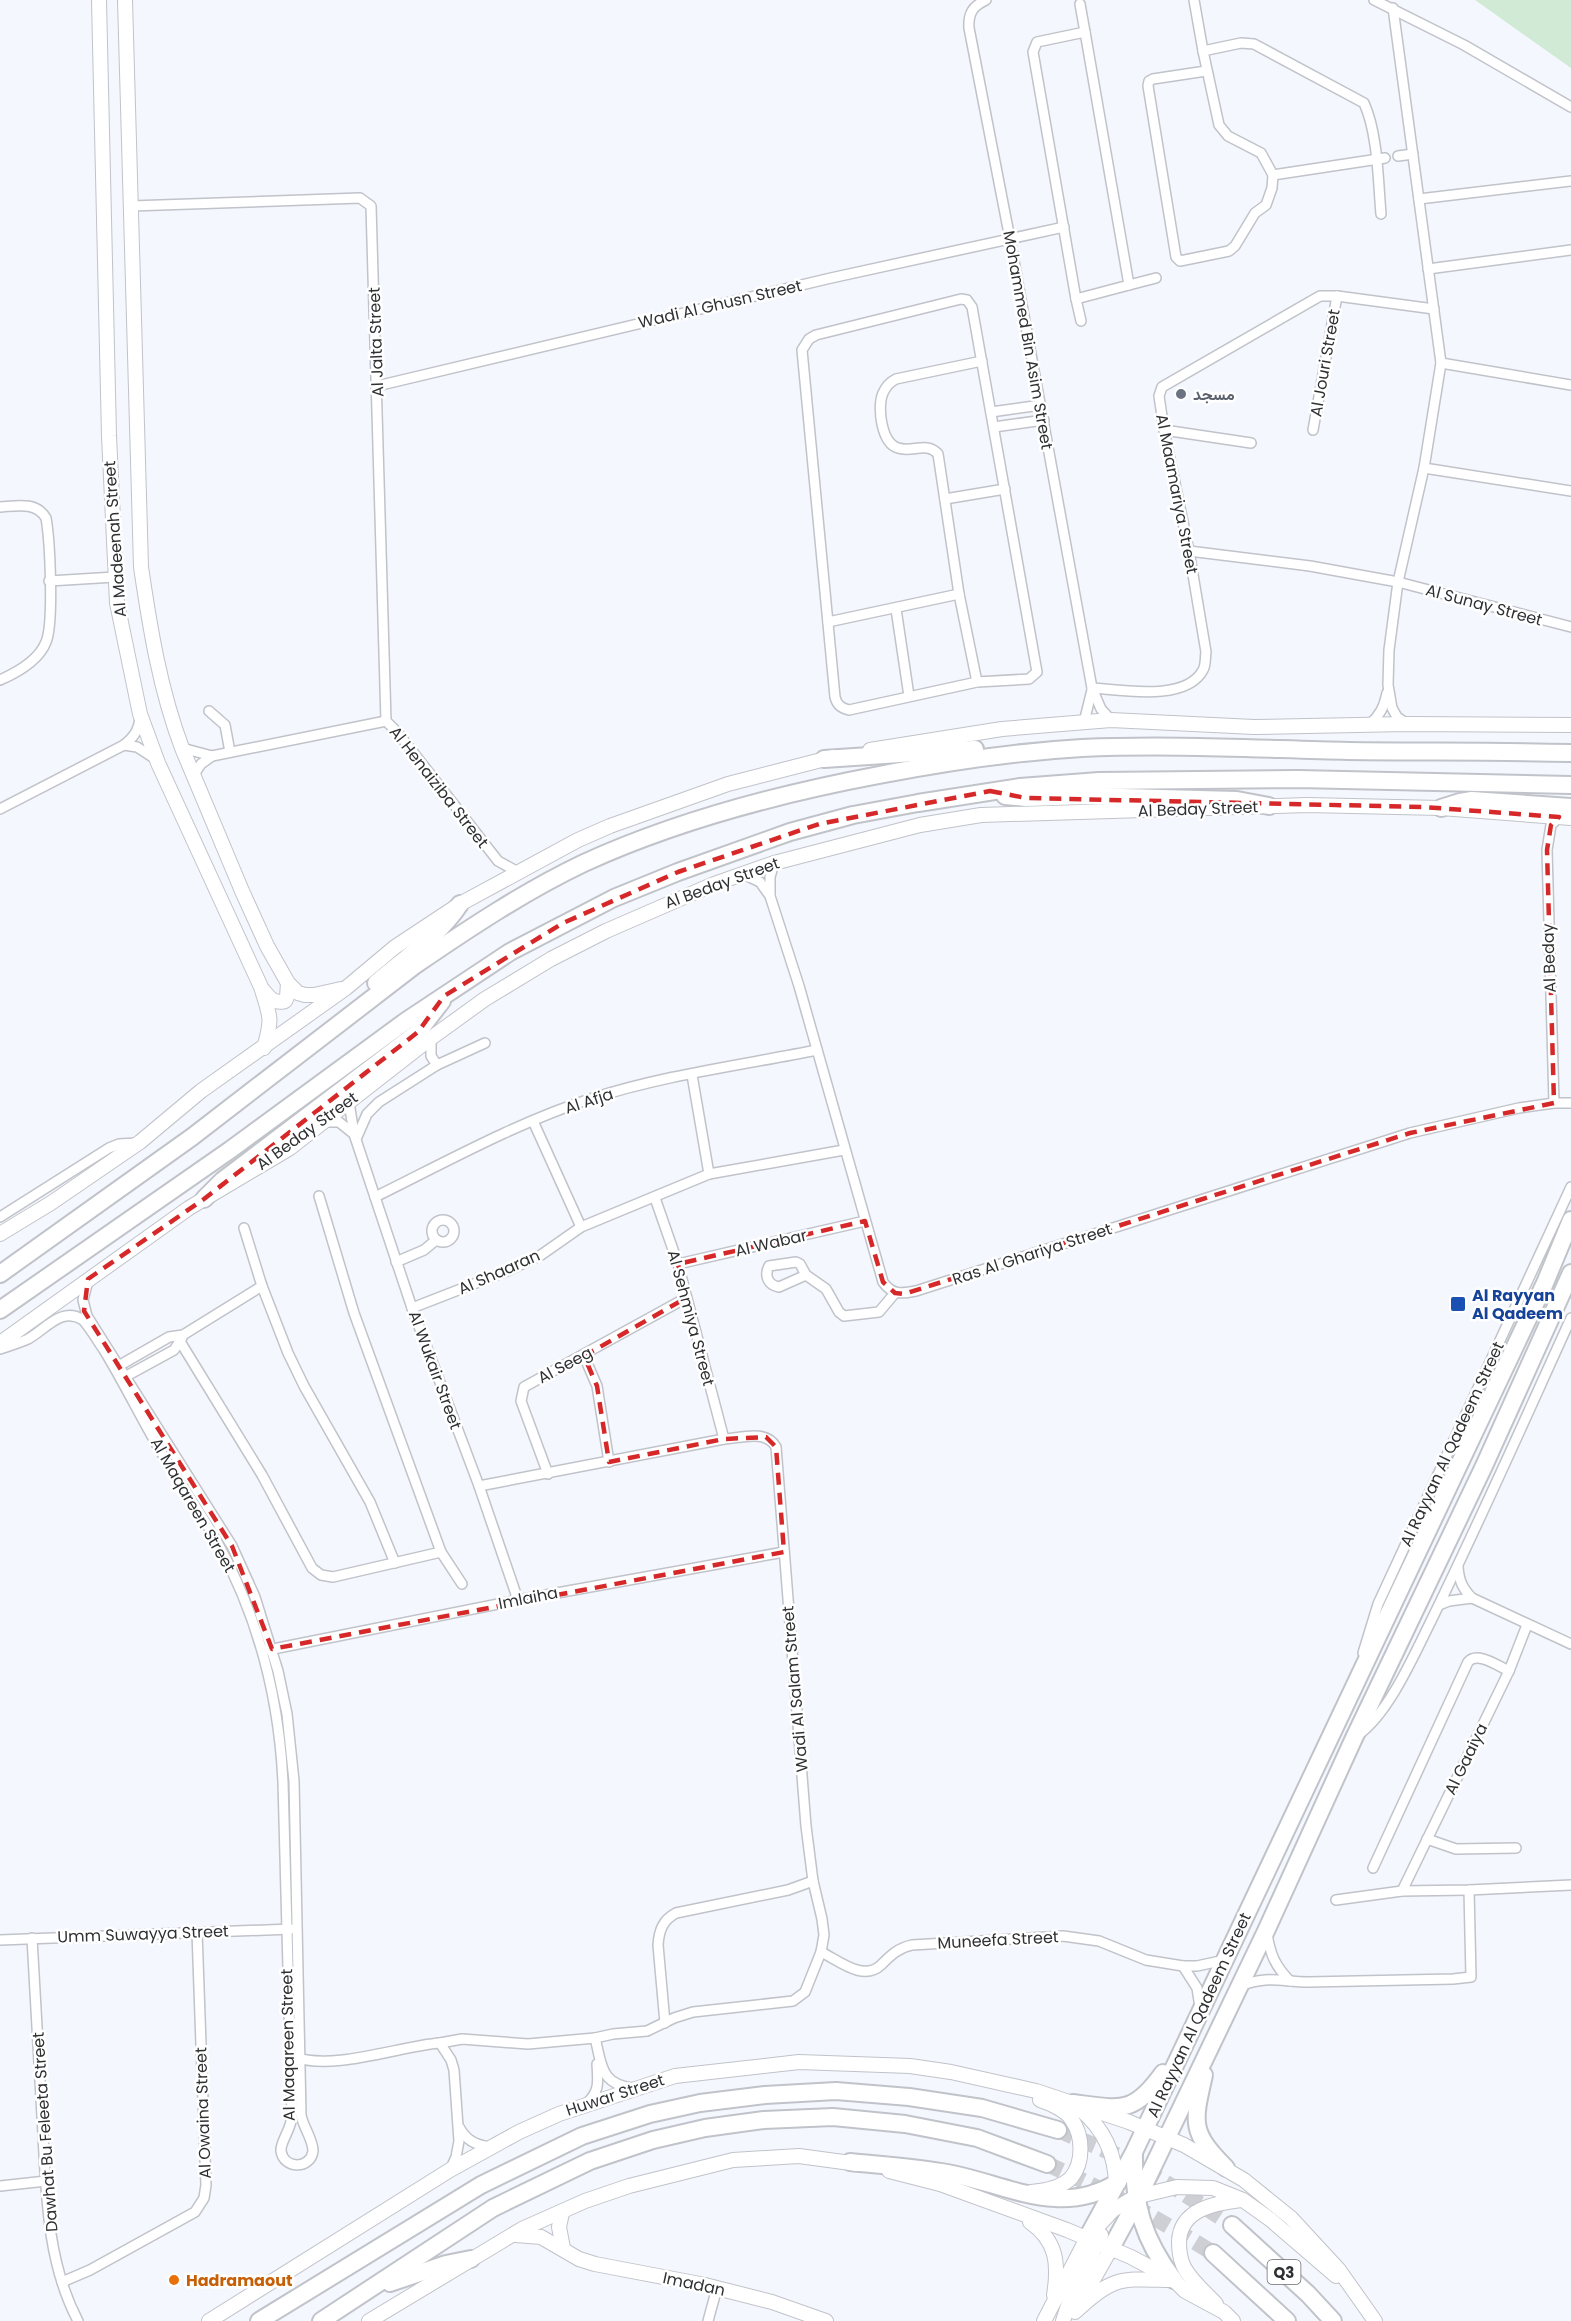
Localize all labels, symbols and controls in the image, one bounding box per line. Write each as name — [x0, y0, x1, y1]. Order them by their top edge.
street label: Mohammed Bin Asim Street — [997, 229, 1059, 451]
street label: Wadi Al Ghusn Street — [636, 274, 804, 334]
street label: Al Jalta Street — [363, 286, 389, 397]
street label: Al Jouri Street — [1304, 307, 1346, 419]
place label: مسجد — [1193, 383, 1235, 406]
marker: مسجد — [1174, 387, 1188, 401]
street label: Al Maamariya Street — [1150, 412, 1204, 576]
street label: Al Madeenah Street — [98, 460, 132, 618]
street label: Al Sunay Street — [1423, 578, 1545, 632]
street label: Al Henaiziba Street — [384, 721, 494, 853]
street label: Al Beday Street — [1137, 795, 1259, 823]
street label: Al Beday Street — [661, 852, 783, 914]
street label: Al Beday — [1536, 923, 1562, 993]
street label: Al Afja — [562, 1082, 616, 1120]
street label: Al Beday Street — [252, 1086, 363, 1176]
street label: Ras Al Ghariya Street — [949, 1217, 1115, 1291]
street label: Al Wabar — [733, 1224, 809, 1262]
street label: Al Shaaran — [454, 1244, 544, 1300]
street label: Al Sehmiya Street — [662, 1247, 720, 1389]
place label: Al Rayyan Al Qadeem — [1472, 1284, 1563, 1325]
marker: Al Rayyan Al Qadeem — [1449, 1295, 1467, 1313]
street label: Al Wukair Street — [403, 1307, 467, 1433]
street label: Al Rayyan Al Qadeem Street — [1394, 1338, 1510, 1550]
street label: Al Seeg — [534, 1341, 596, 1389]
street label: Al Maqareen Street — [145, 1433, 241, 1577]
street label: Imlaiha — [496, 1581, 560, 1615]
street label: Wadi Al Salam Street — [776, 1605, 814, 1773]
street label: Al Gaaiya — [1439, 1719, 1493, 1799]
street label: Al Rayyan Al Qadeem Street — [1141, 1909, 1257, 2121]
street label: Umm Suwayya Street — [57, 1920, 229, 1948]
street label: Muneefa Street — [937, 1925, 1059, 1955]
street label: Al Maqareen Street — [275, 1968, 301, 2121]
street label: Dawhat Bu Feleeta Street — [27, 2031, 63, 2233]
street label: Al Owaina Street — [189, 2047, 217, 2179]
street label: Huwar Street — [563, 2068, 667, 2122]
road number: Q3 — [1268, 2260, 1300, 2284]
street label: Imadan — [661, 2266, 727, 2302]
place label: Hadramaout — [186, 2269, 292, 2292]
marker: Hadramaout — [167, 2273, 181, 2287]

